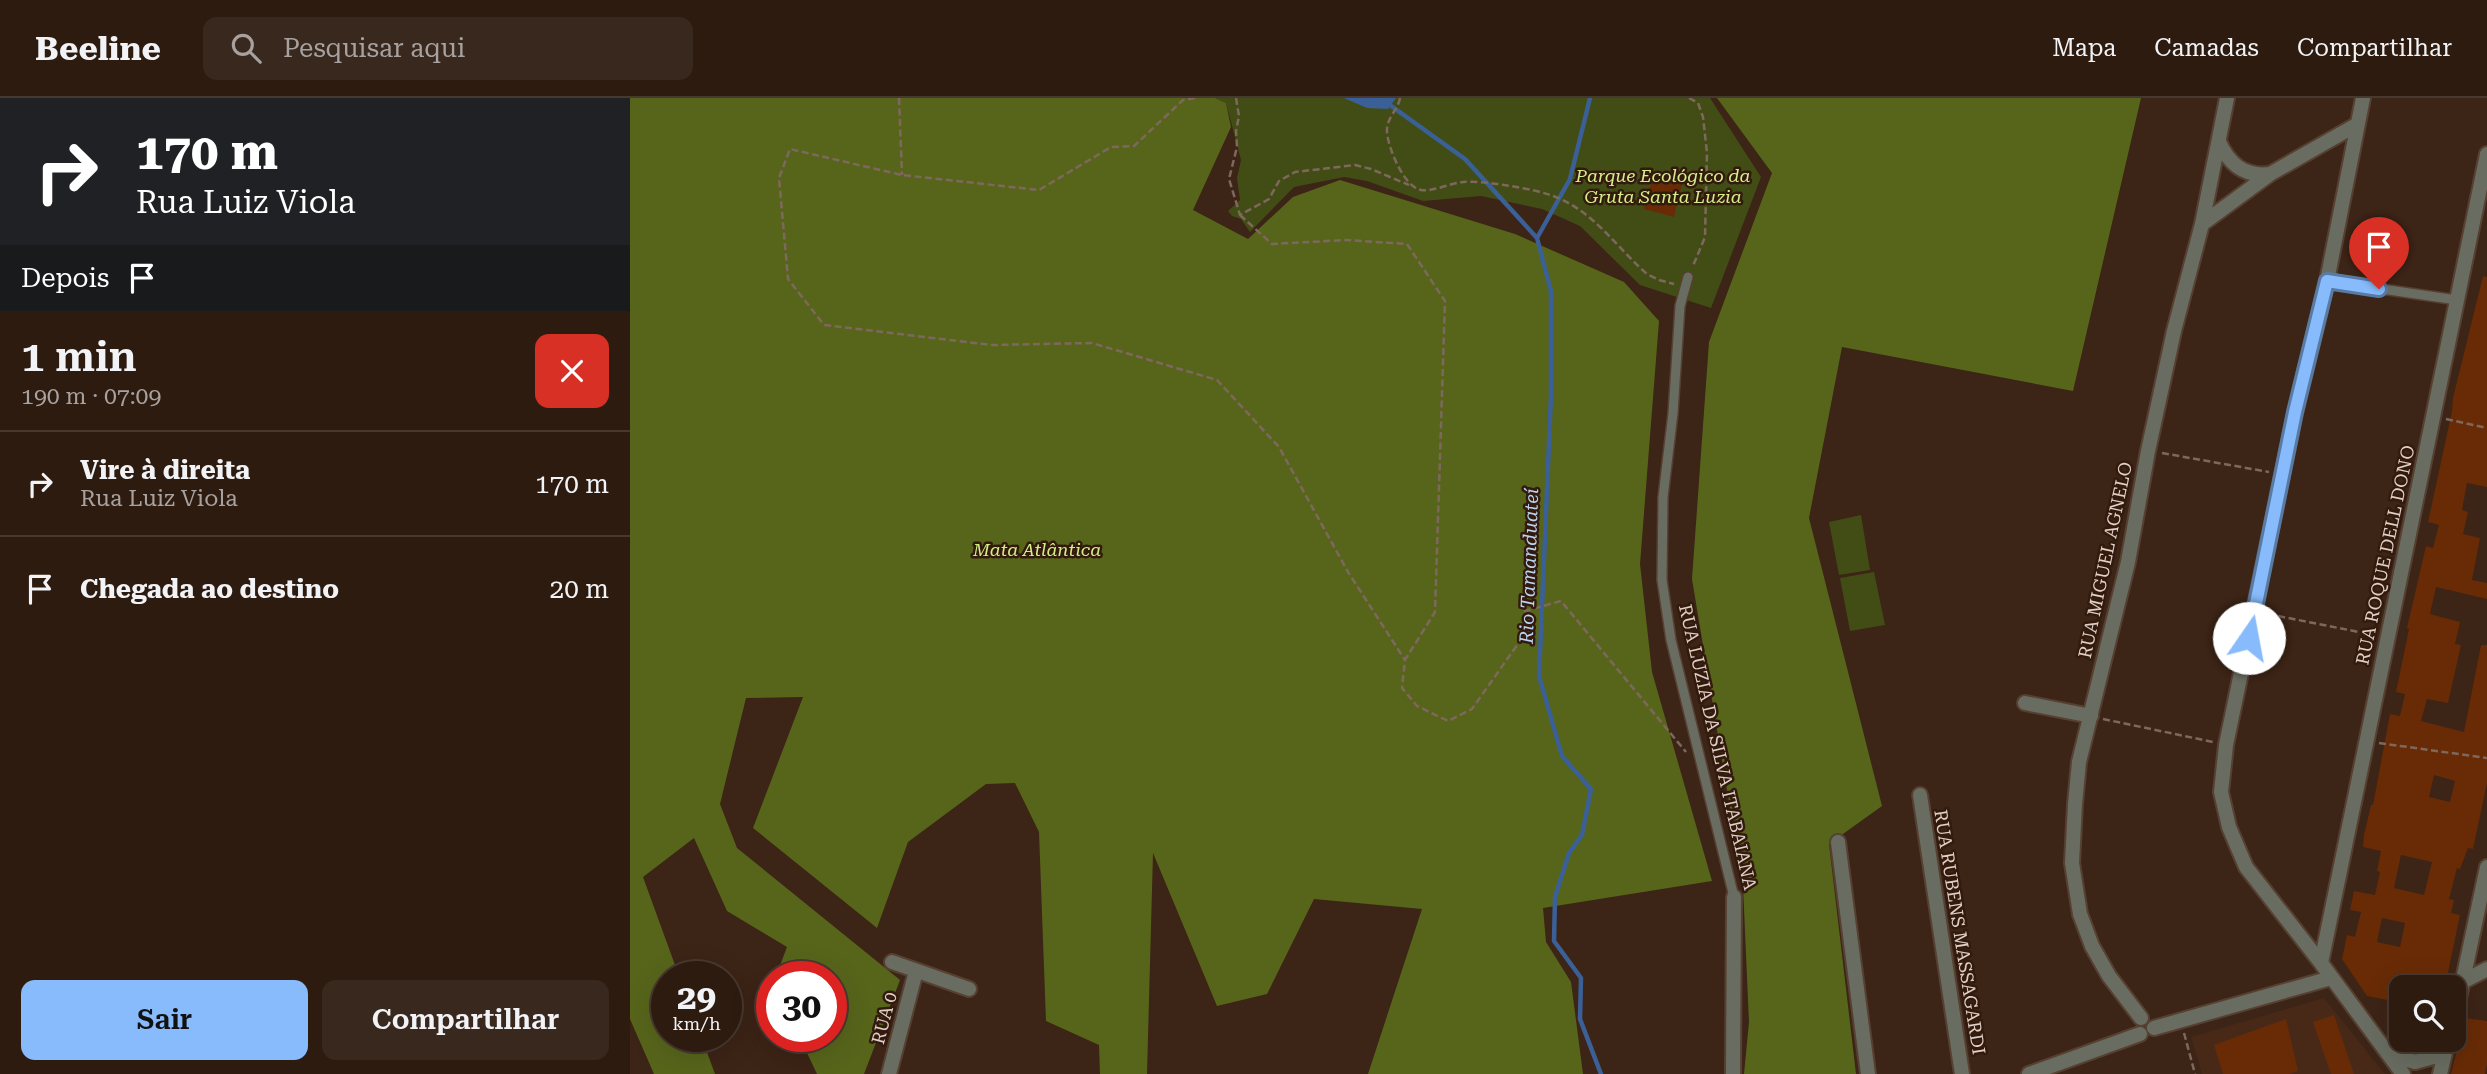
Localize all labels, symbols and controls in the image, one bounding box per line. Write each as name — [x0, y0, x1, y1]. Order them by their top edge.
search box — [203, 17, 693, 80]
text: Beeline — [35, 29, 161, 68]
icon: search — [227, 29, 265, 67]
text: Pesquisar aqui — [283, 33, 465, 63]
text: Mapa — [2052, 34, 2116, 62]
text: Camadas — [2154, 34, 2259, 62]
text: Compartilhar — [2297, 34, 2452, 62]
text: 170 m — [136, 124, 278, 181]
icon: right — [21, 126, 112, 217]
park label: Parque Ecológico da Gruta Santa Luzia — [1575, 165, 1751, 207]
text: Rua Luiz Viola — [136, 183, 356, 221]
pin — [2349, 217, 2409, 289]
icon: arrive — [2360, 228, 2398, 266]
icon: arrive — [123, 259, 161, 297]
text: Depois — [21, 263, 109, 293]
text: 1 min — [21, 332, 137, 381]
button: close — [535, 334, 609, 408]
text: 190 m · 07:09 — [21, 383, 161, 410]
street label: RUA ROQUE DELL DONO — [2351, 443, 2419, 667]
text: Vire à direita — [80, 455, 250, 485]
street label: RUA MIGUEL AGNELO — [2074, 460, 2136, 660]
icon: right — [21, 465, 59, 503]
text: 170 m — [535, 469, 609, 499]
text: Rua Luiz Viola — [80, 485, 238, 512]
water label: Rio Tamanduateí — [1515, 487, 1543, 645]
park label: Mata Atlântica — [972, 539, 1101, 560]
icon: arrive — [21, 570, 59, 608]
text: Chegada ao destino — [80, 574, 339, 604]
text: 20 m — [550, 574, 609, 604]
position arrow — [2212, 601, 2286, 675]
street label: RUA LUZIA DA SILVA ITABAIANA — [1675, 602, 1761, 892]
street label: RUA RUBENS MASSAGARDI — [1930, 808, 1990, 1056]
speed limit sign: 30 — [756, 961, 847, 1052]
map controls — [2389, 975, 2466, 1052]
button: search — [2389, 975, 2466, 1052]
text: 29 — [677, 977, 716, 1018]
button: Sair — [21, 980, 308, 1060]
button: Compartilhar — [322, 980, 609, 1060]
street label: RUA 0 — [867, 990, 901, 1046]
text: km/h — [672, 1013, 721, 1034]

